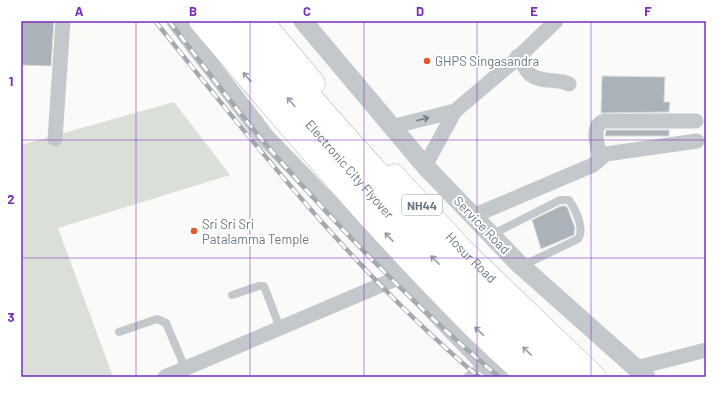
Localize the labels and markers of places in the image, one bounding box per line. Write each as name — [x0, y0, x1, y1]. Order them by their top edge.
place label: GHPS Singasandra — [435, 53, 539, 69]
marker: GHPS Singasandra — [422, 56, 432, 66]
place label: Sri Sri Sri Patalamma Temple — [202, 216, 309, 247]
marker: Sri Sri Sri Patalamma Temple — [189, 226, 199, 236]

